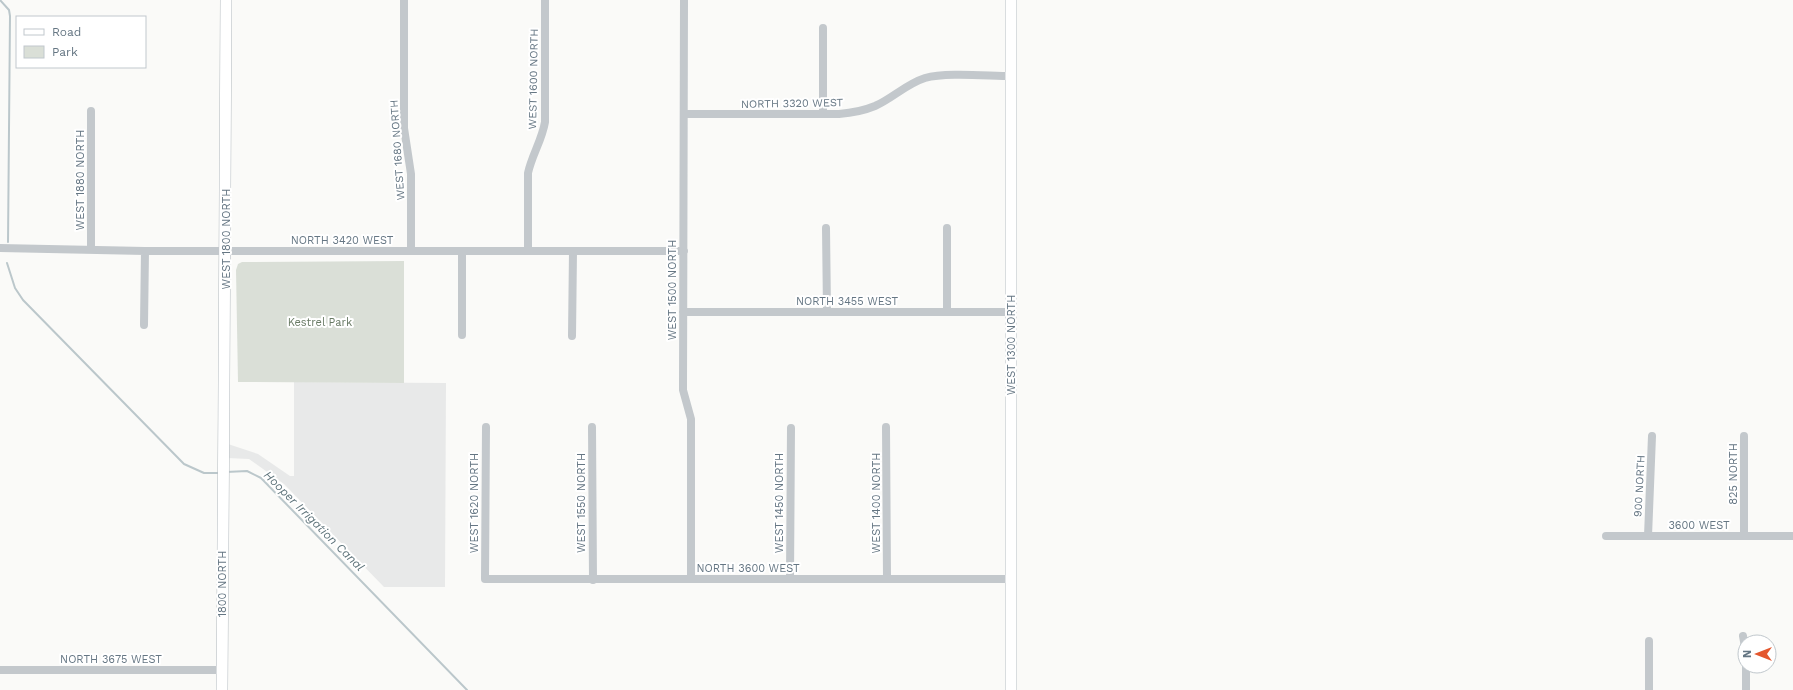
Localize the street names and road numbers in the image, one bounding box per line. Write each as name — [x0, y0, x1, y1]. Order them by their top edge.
street label: WEST 1600 NORTH — [526, 29, 541, 129]
street label: NORTH 3320 WEST — [741, 96, 844, 111]
street label: WEST 1680 NORTH — [388, 99, 407, 201]
street label: WEST 1880 NORTH — [74, 130, 87, 230]
street label: WEST 1800 NORTH — [220, 189, 233, 289]
street label: NORTH 3420 WEST — [291, 234, 394, 247]
street label: WEST 1500 NORTH — [666, 240, 679, 340]
street label: NORTH 3455 WEST — [796, 295, 898, 308]
street label: WEST 1300 NORTH — [1005, 295, 1018, 395]
street label: 825 NORTH — [1727, 443, 1740, 505]
street label: WEST 1620 NORTH — [468, 453, 481, 553]
street label: WEST 1550 NORTH — [575, 453, 588, 553]
street label: WEST 1450 NORTH — [773, 453, 786, 553]
street label: WEST 1400 NORTH — [870, 453, 883, 553]
street label: 900 NORTH — [1631, 455, 1648, 517]
street label: 3600 WEST — [1668, 519, 1730, 532]
street label: 1800 NORTH — [216, 551, 229, 617]
street label: NORTH 3600 WEST — [696, 562, 800, 575]
street label: NORTH 3675 WEST — [60, 653, 162, 666]

